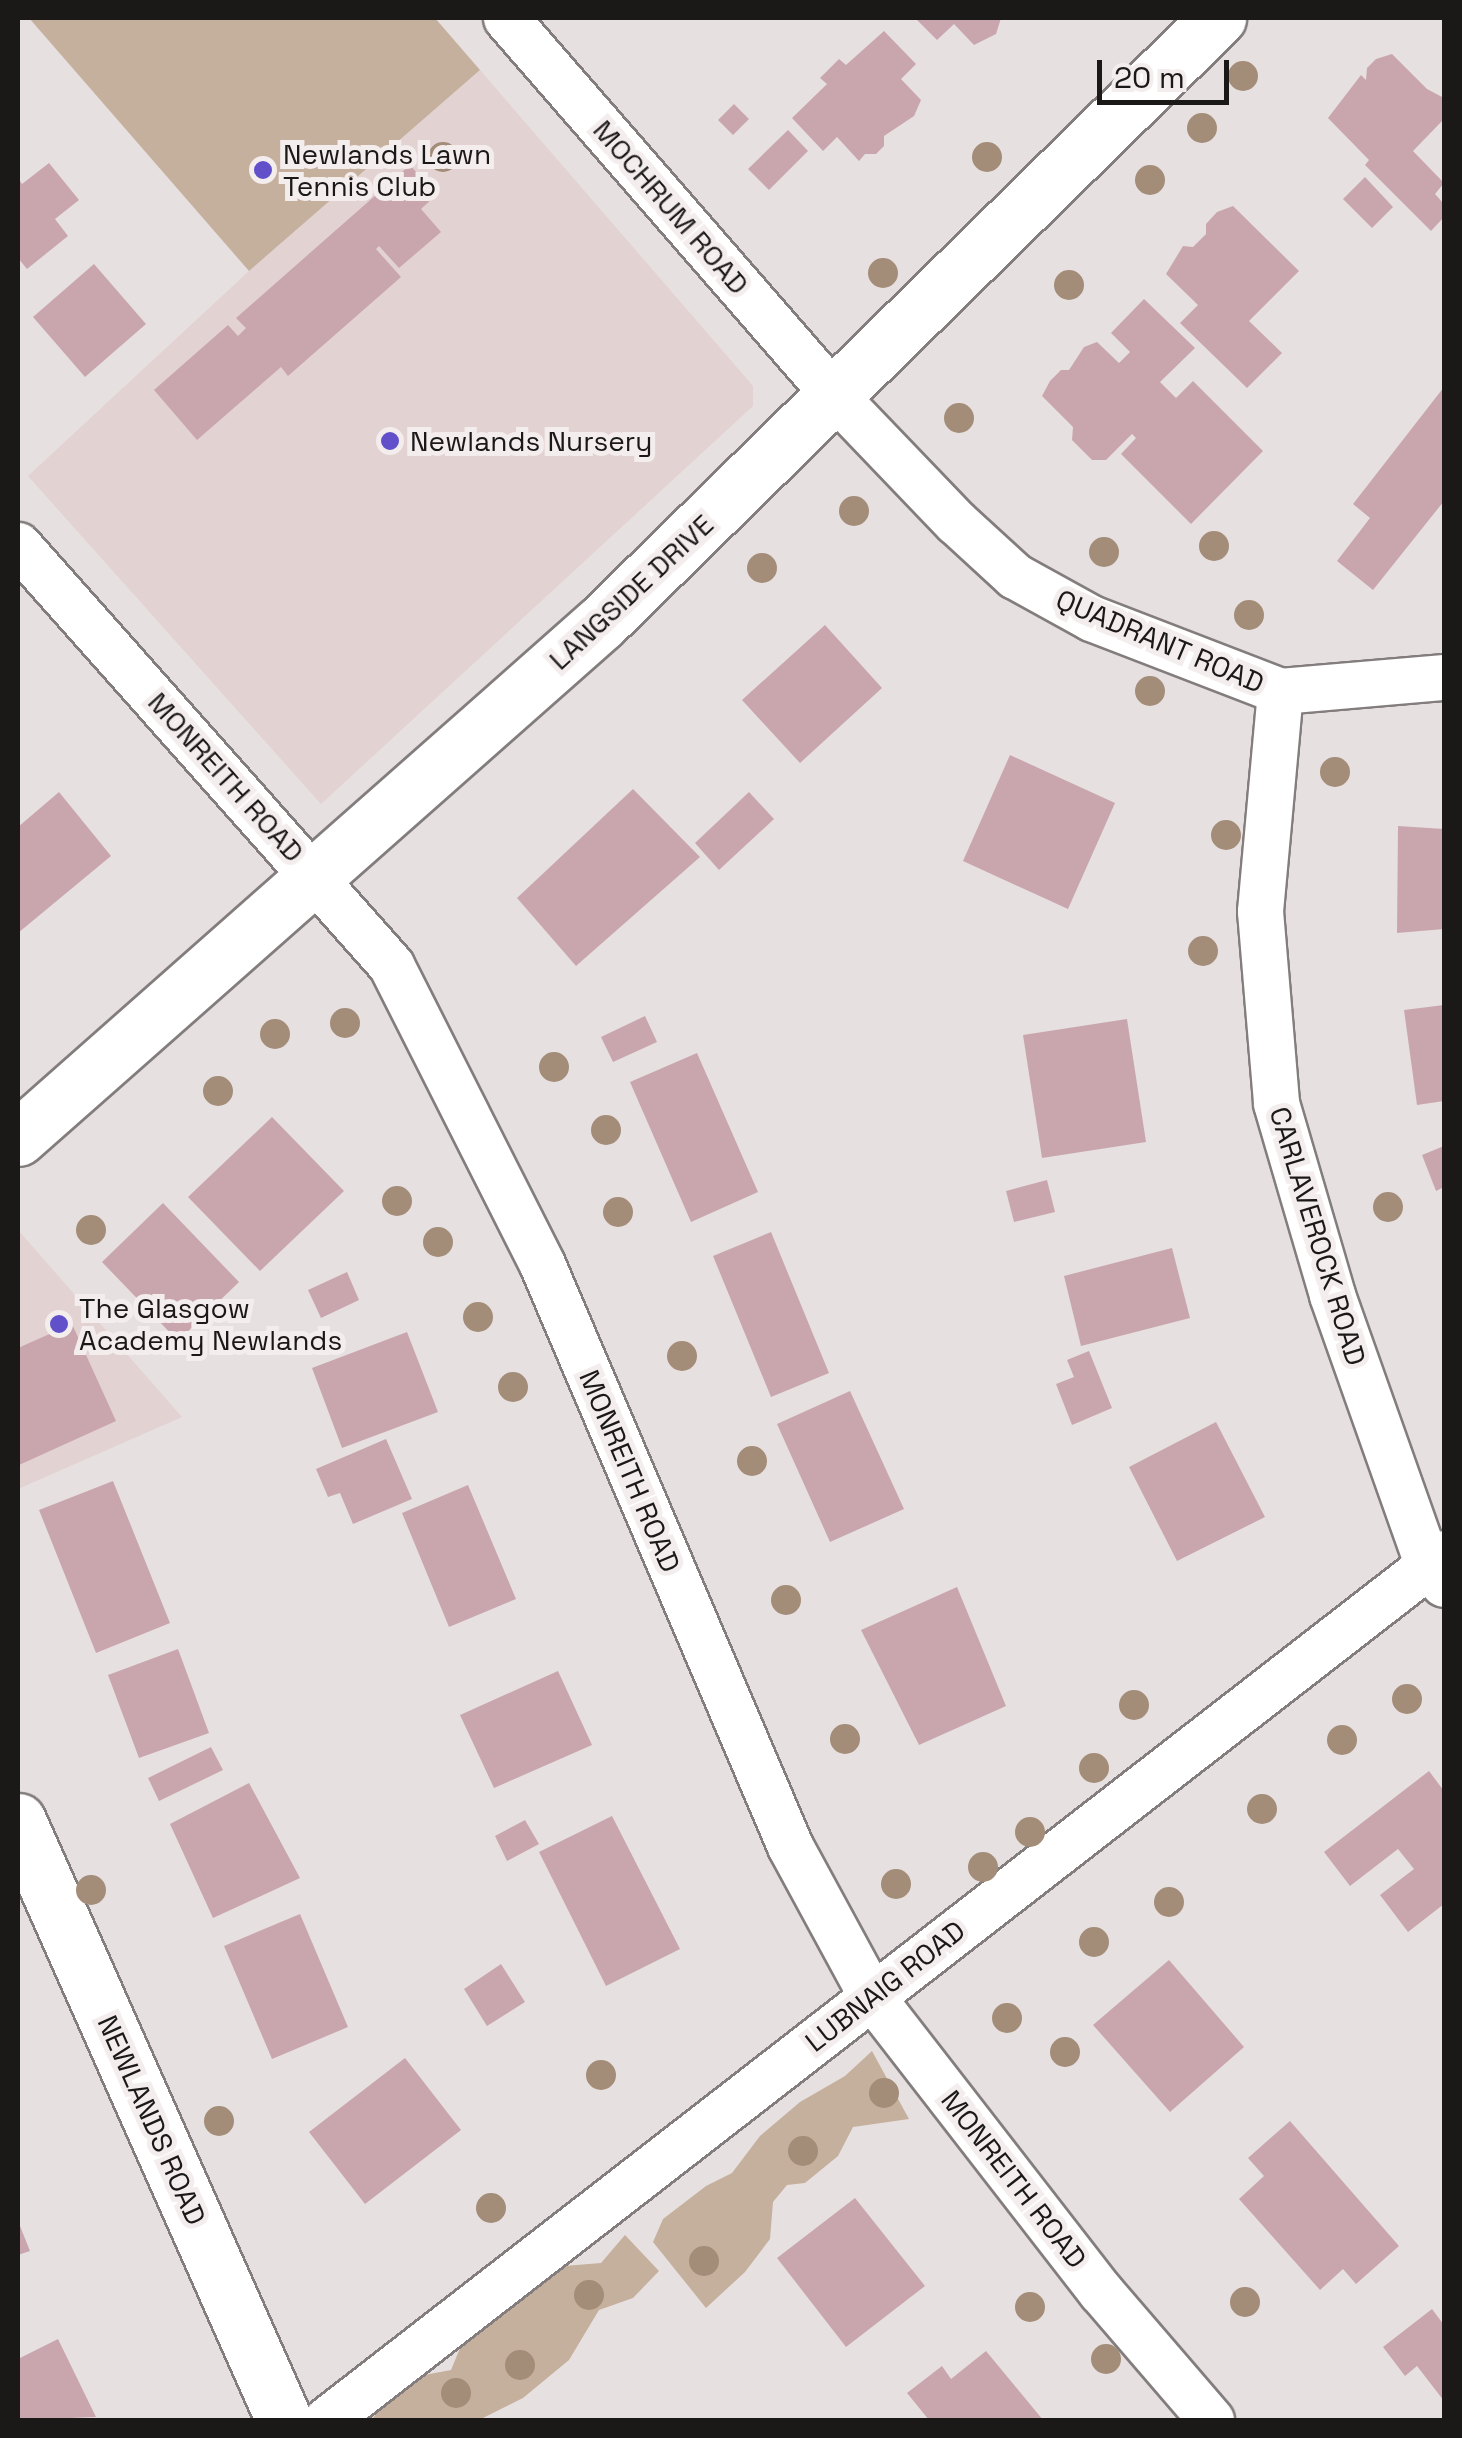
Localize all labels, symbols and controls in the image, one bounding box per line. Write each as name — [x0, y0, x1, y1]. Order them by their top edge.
scale bar — [1102, 40, 1234, 102]
text: 20 m — [1114, 58, 1185, 97]
street label: MOCHRUM ROAD — [586, 113, 756, 301]
place label: Newlands Lawn Tennis Club — [283, 137, 491, 203]
marker: Newlands Lawn Tennis Club — [252, 159, 274, 181]
place label: Newlands Nursery — [410, 424, 652, 458]
marker: Newlands Nursery — [379, 430, 401, 452]
street label: LANGSIDE DRIVE — [542, 508, 720, 676]
street label: QUADRANT ROAD — [1051, 582, 1269, 700]
street label: MONREITH ROAD — [141, 685, 311, 869]
street label: CARLAVEROCK ROAD — [1263, 1103, 1373, 1369]
place label: The Glasgow Academy Newlands — [79, 1291, 342, 1357]
marker: The Glasgow Academy Newlands — [48, 1313, 70, 1335]
street label: MONREITH ROAD — [572, 1365, 688, 1577]
street label: LUBNAIG ROAD — [799, 1913, 971, 2059]
street label: NEWLANDS ROAD — [91, 2010, 213, 2230]
street label: MONREITH ROAD — [934, 2083, 1094, 2275]

